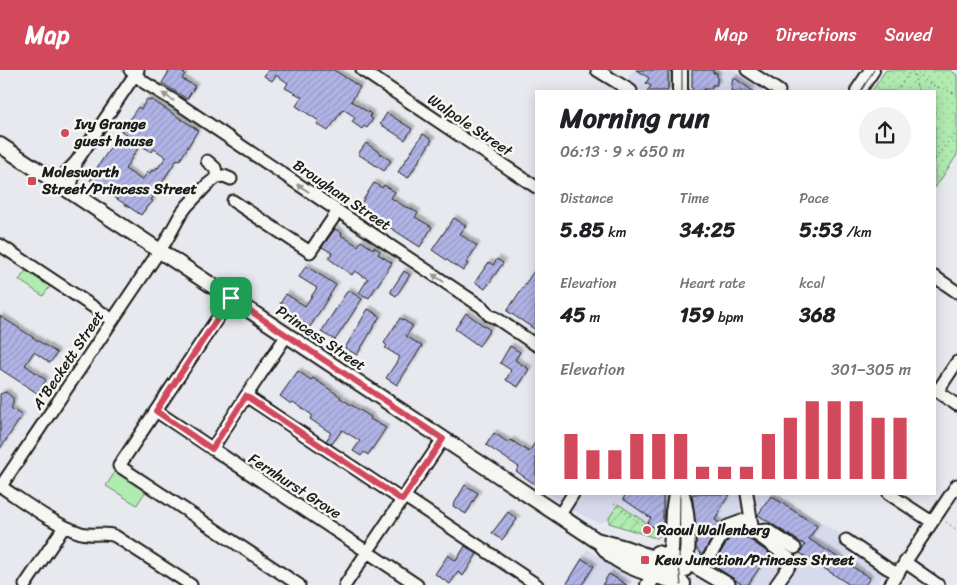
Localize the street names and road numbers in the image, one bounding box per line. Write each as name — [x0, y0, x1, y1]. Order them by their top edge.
street label: Walpole Street — [422, 87, 519, 164]
street label: Brougham Street — [288, 152, 397, 238]
street label: Princess Street — [271, 298, 372, 378]
street label: A'Beckett Street — [24, 305, 111, 416]
street label: Fernhurst Grove — [243, 446, 347, 526]

